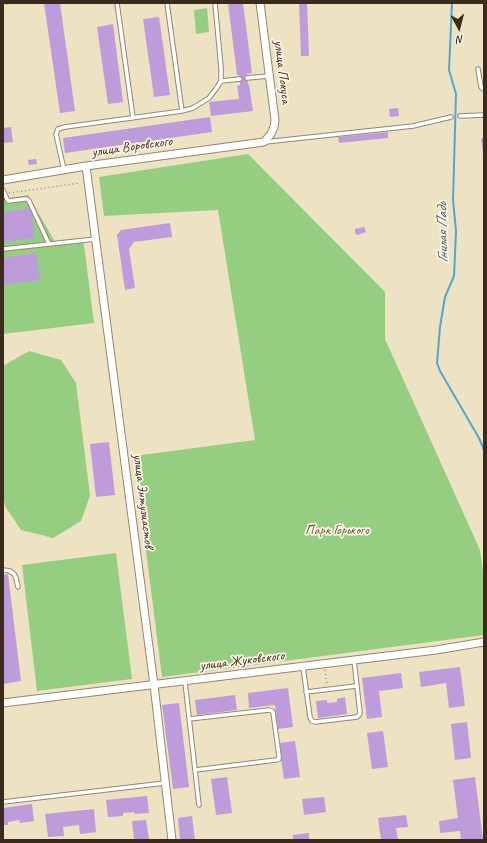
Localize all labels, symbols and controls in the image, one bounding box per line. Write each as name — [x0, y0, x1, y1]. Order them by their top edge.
north arrow — [439, 8, 479, 48]
text: N — [456, 33, 465, 47]
street label: улица Покуса — [270, 39, 294, 105]
street label: улица Воровского — [91, 133, 173, 161]
water label: Гнилая Падь — [433, 203, 453, 263]
street label: улица Энтузиастов — [129, 453, 157, 549]
park label: Парк Горького — [305, 522, 369, 538]
street label: улица Жуковского — [199, 647, 285, 675]

